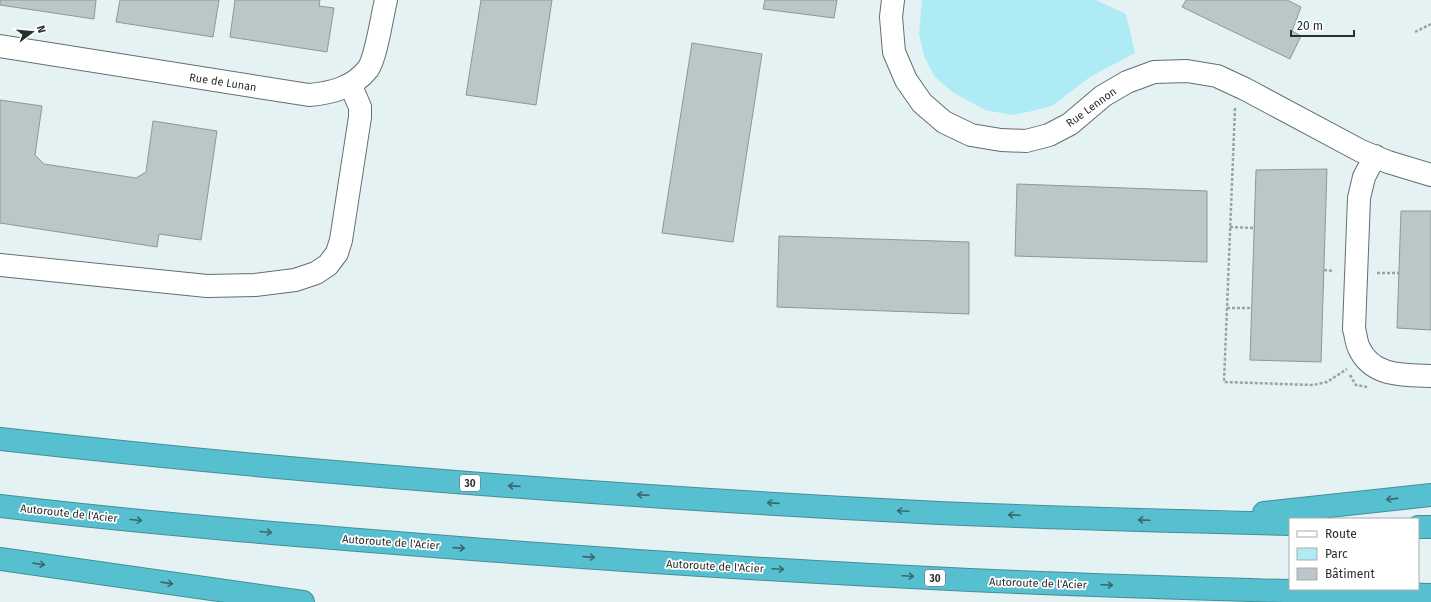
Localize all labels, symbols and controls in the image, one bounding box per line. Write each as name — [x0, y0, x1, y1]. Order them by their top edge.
north arrow — [12, 12, 52, 52]
scale bar — [1291, 12, 1354, 38]
text: 20 m — [1297, 19, 1323, 33]
text: N — [34, 24, 48, 35]
street label: Rue de Lunan — [188, 71, 258, 94]
street label: Rue Lennon — [1064, 85, 1119, 130]
road number: 30 — [460, 475, 480, 491]
one-way arrow — [508, 483, 521, 490]
one-way arrow — [637, 491, 650, 498]
one-way arrow — [1386, 495, 1399, 503]
one-way arrow — [767, 500, 780, 507]
street label: Autoroute de l'Acier — [20, 502, 119, 525]
one-way arrow — [897, 507, 910, 514]
one-way arrow — [1008, 512, 1021, 519]
one-way arrow — [1138, 516, 1151, 524]
one-way arrow — [129, 517, 142, 524]
legend — [1289, 518, 1419, 590]
text: Route — [1325, 527, 1357, 541]
one-way arrow — [259, 528, 272, 535]
street label: Autoroute de l'Acier — [342, 533, 441, 552]
one-way arrow — [452, 544, 465, 551]
text: Parc — [1325, 547, 1348, 561]
one-way arrow — [582, 554, 595, 561]
street label: Autoroute de l'Acier — [666, 557, 765, 576]
one-way arrow — [32, 560, 45, 568]
one-way arrow — [771, 566, 784, 573]
text: Bâtiment — [1325, 567, 1375, 581]
road number: 30 — [925, 570, 945, 586]
one-way arrow — [901, 573, 914, 580]
street label: Autoroute de l'Acier — [989, 575, 1088, 592]
one-way arrow — [160, 579, 173, 587]
one-way arrow — [1100, 582, 1113, 589]

